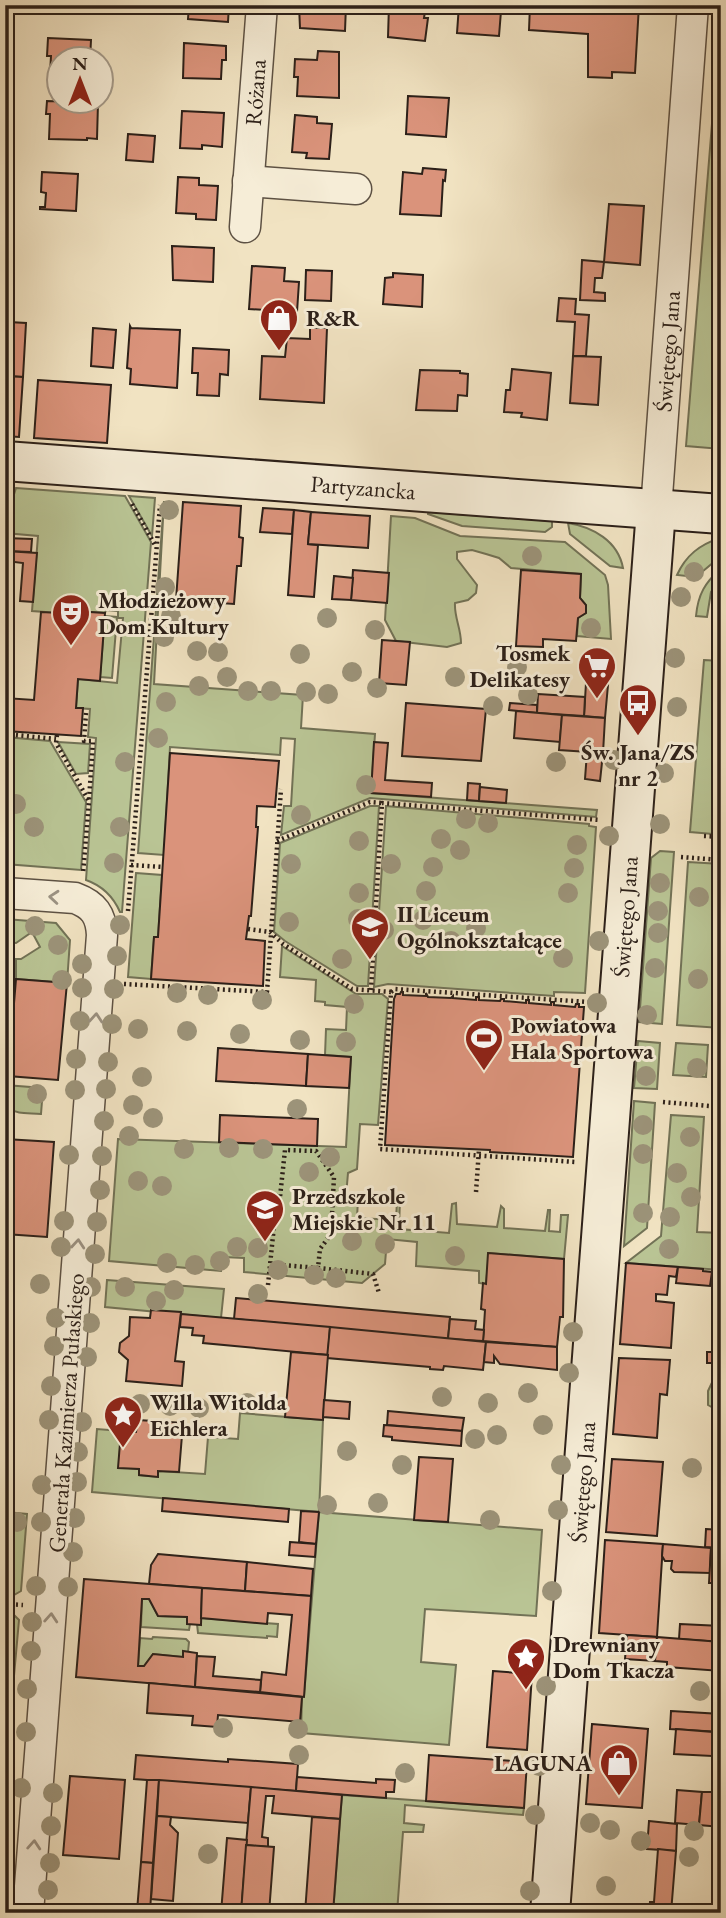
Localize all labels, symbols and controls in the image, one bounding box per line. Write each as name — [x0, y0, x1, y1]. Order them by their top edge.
north arrow — [46, 46, 116, 116]
text: N — [72, 51, 88, 76]
street label: Różana — [238, 57, 273, 127]
street label: Świętego Jana — [648, 289, 687, 413]
shop icon: R&R — [258, 297, 300, 352]
place label: R&R — [306, 303, 360, 333]
street label: Partyzancka — [310, 469, 417, 506]
place label: Młodzieżowy Dom Kultury — [98, 585, 230, 641]
theatre icon: Młodzieżowy Dom Kultury — [50, 592, 92, 647]
place label: Tosmek Delikatesy — [469, 638, 571, 694]
supermarket icon: Tosmek Delikatesy — [576, 645, 618, 700]
bus stop icon: Św. Jana/ZS nr 2 — [617, 682, 659, 737]
place label: Św. Jana/ZS nr 2 — [581, 737, 695, 793]
street label: Świętego Jana — [606, 854, 645, 979]
one-way arrow — [48, 890, 59, 905]
place label: II Liceum Ogólnokształcące — [397, 899, 562, 955]
school or university icon: II Liceum Ogólnokształcące — [349, 906, 391, 961]
place label: Powiatowa Hala Sportowa — [511, 1010, 654, 1066]
one-way arrow — [88, 1012, 103, 1023]
sports icon: Powiatowa Hala Sportowa — [463, 1017, 505, 1072]
place label: Przedszkole Miejskie Nr 11 — [292, 1181, 436, 1237]
school or university icon: Przedszkole Miejskie Nr 11 — [244, 1188, 286, 1243]
one-way arrow — [70, 1239, 85, 1250]
street label: Generała Kazimierza Pułaskiego — [41, 1272, 91, 1554]
place label: Willa Witolda Eichlera — [150, 1387, 288, 1443]
place icon: Willa Witolda Eichlera — [102, 1394, 144, 1449]
street label: Świętego Jana — [563, 1420, 602, 1544]
one-way arrow — [43, 1612, 58, 1623]
place label: Drewniany Dom Tkacza — [553, 1629, 675, 1685]
place icon: Drewniany Dom Tkacza — [505, 1636, 547, 1691]
shop icon: LAGUNA — [598, 1742, 640, 1797]
place label: LAGUNA — [494, 1748, 592, 1778]
one-way arrow — [26, 1839, 41, 1850]

